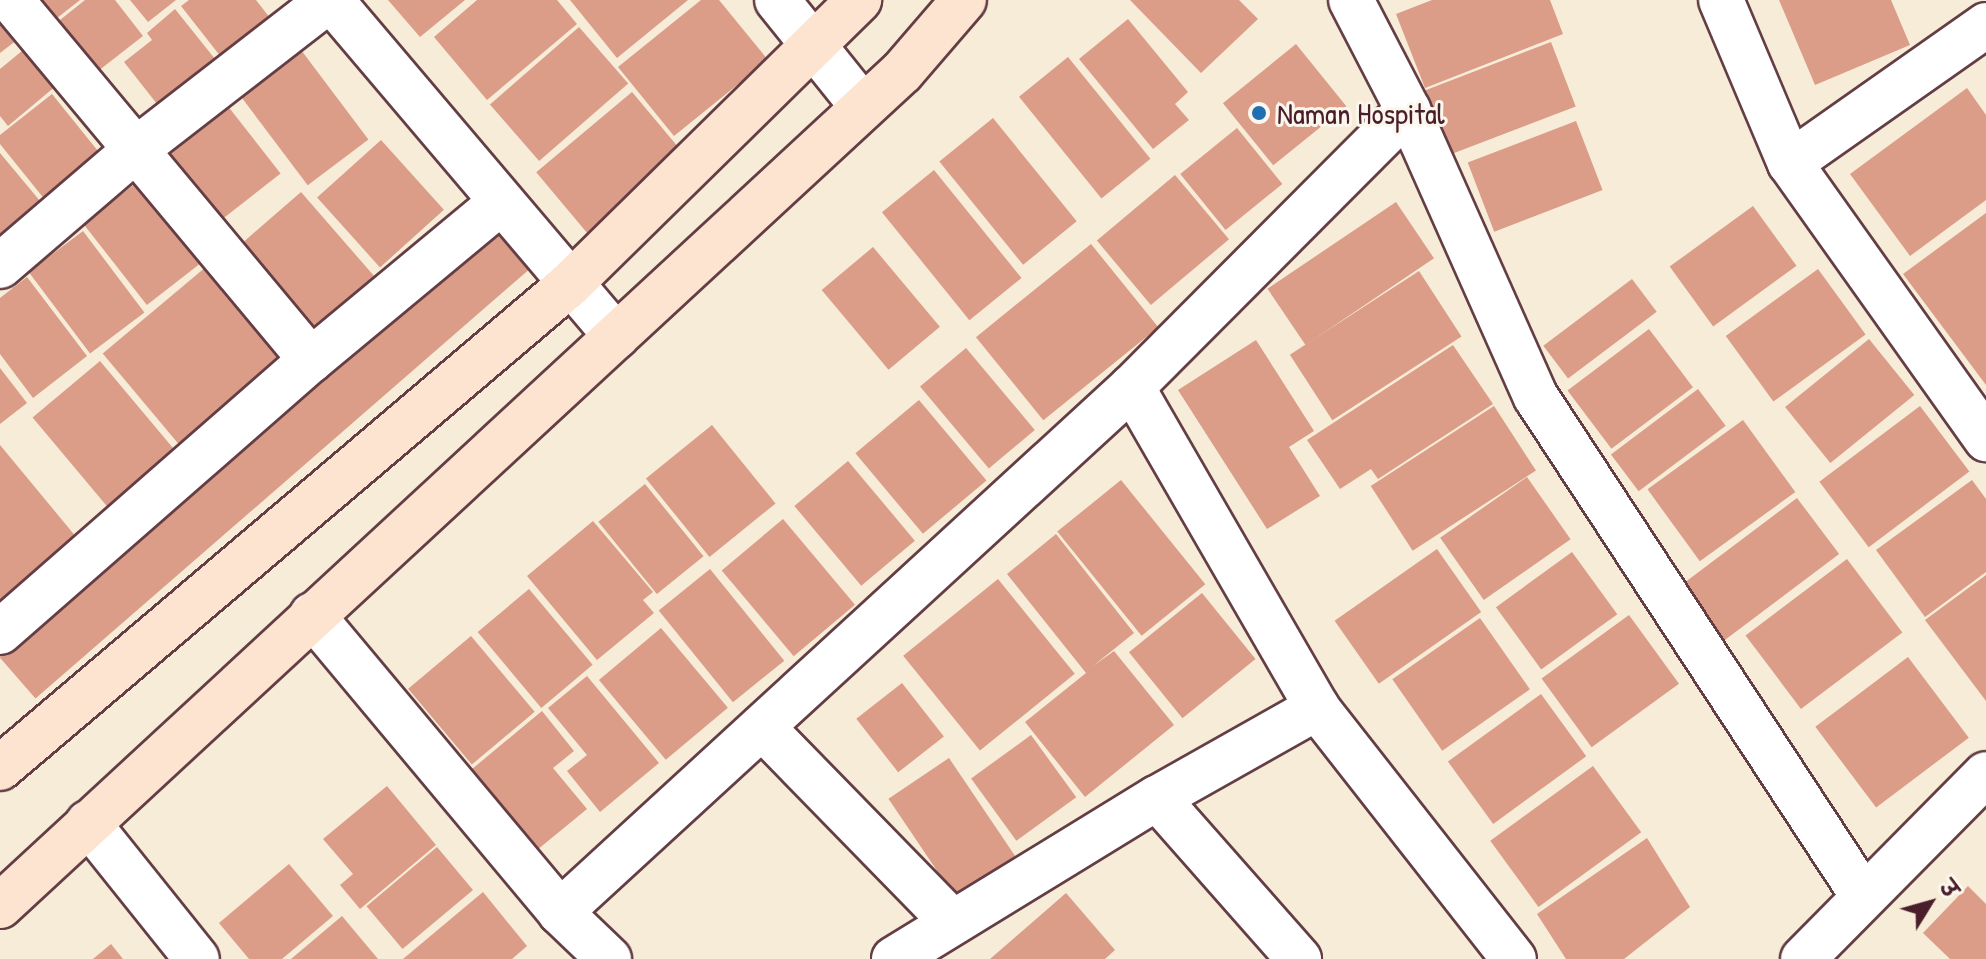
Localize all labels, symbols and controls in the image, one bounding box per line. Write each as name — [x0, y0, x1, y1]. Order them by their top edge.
place label: Naman Hospital — [1277, 95, 1445, 131]
marker: Naman Hospital — [1248, 102, 1270, 124]
north arrow — [1890, 863, 1970, 943]
text: उ — [1933, 874, 1966, 903]

